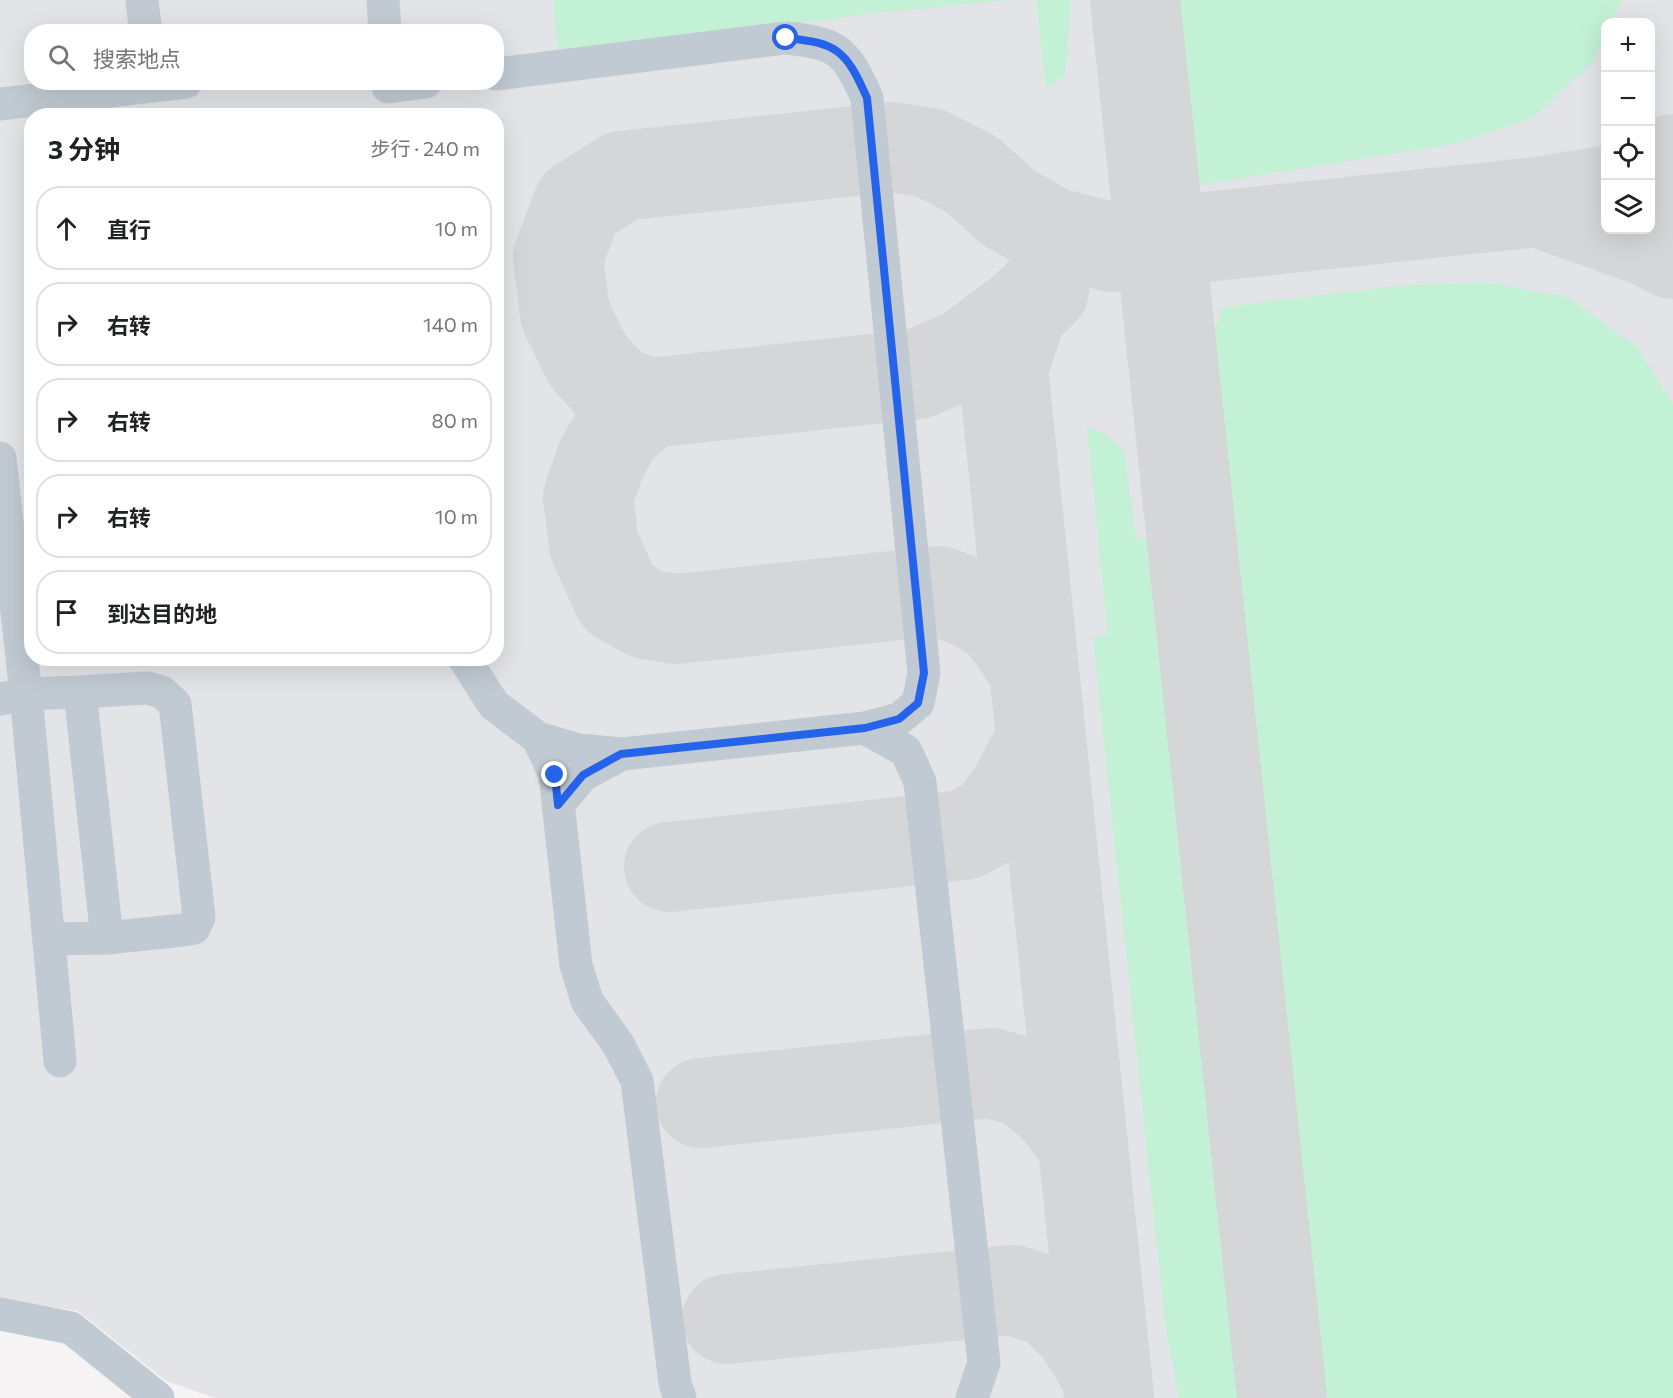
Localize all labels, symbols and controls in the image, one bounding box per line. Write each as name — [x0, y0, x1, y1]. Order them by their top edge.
map controls — [1601, 18, 1655, 234]
button: + — [1601, 18, 1655, 72]
search box — [24, 24, 504, 90]
route start — [772, 24, 798, 50]
icon: search — [45, 41, 78, 74]
text: 搜索地点 — [93, 45, 181, 72]
button: − — [1601, 72, 1655, 126]
button: locate — [1601, 126, 1655, 180]
text: 3 分钟 — [48, 133, 120, 164]
text: 步行 · 240 m — [371, 136, 480, 160]
button: layers — [1601, 180, 1655, 234]
icon: ahead — [50, 212, 83, 245]
text: 直行 — [107, 216, 151, 243]
text: 10 m — [435, 216, 478, 240]
icon: right — [50, 308, 83, 341]
text: 右转 — [107, 312, 151, 339]
text: 140 m — [423, 312, 478, 336]
icon: right — [50, 404, 83, 437]
text: 右转 — [107, 408, 151, 435]
text: 80 m — [432, 408, 478, 432]
icon: right — [50, 500, 83, 533]
text: 右转 — [107, 504, 151, 531]
text: 10 m — [435, 504, 478, 528]
icon: arrive — [50, 596, 83, 629]
text: 到达目的地 — [107, 600, 217, 627]
route end — [541, 761, 567, 787]

